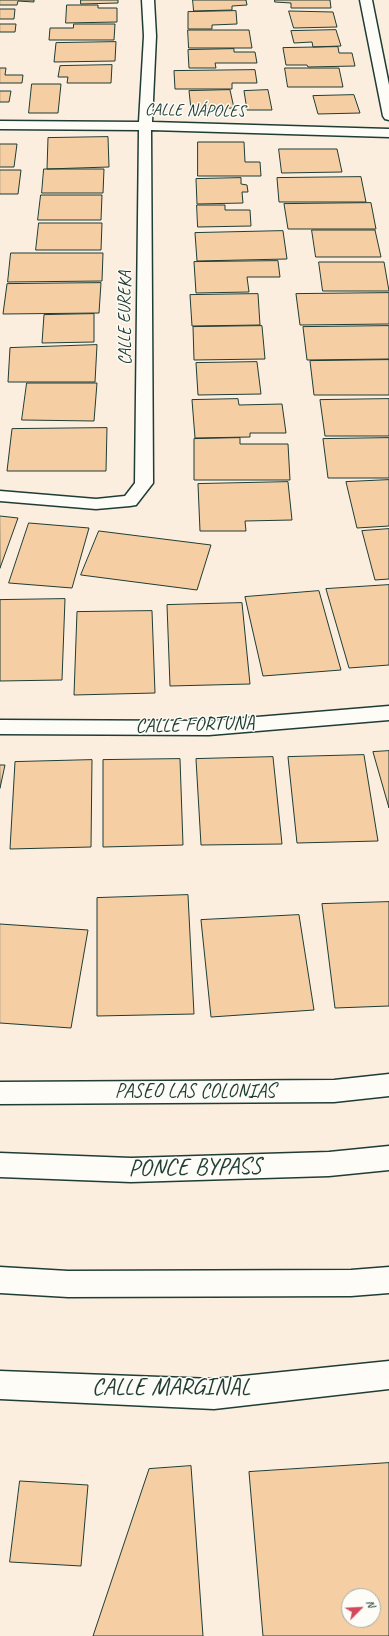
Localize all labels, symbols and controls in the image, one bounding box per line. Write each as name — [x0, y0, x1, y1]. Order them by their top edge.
street label: CALLE NÁPOLES — [145, 100, 245, 122]
street label: CALLE EUREKA — [116, 271, 136, 365]
street label: CALLE FORTUNA — [135, 711, 255, 739]
street label: PASEO LAS COLONIAS — [115, 1080, 275, 1104]
street label: PONCE BYPASS — [128, 1152, 262, 1184]
street label: CALLE MARGINAL — [92, 1374, 250, 1402]
north arrow — [341, 1588, 381, 1628]
text: N — [363, 1598, 379, 1609]

